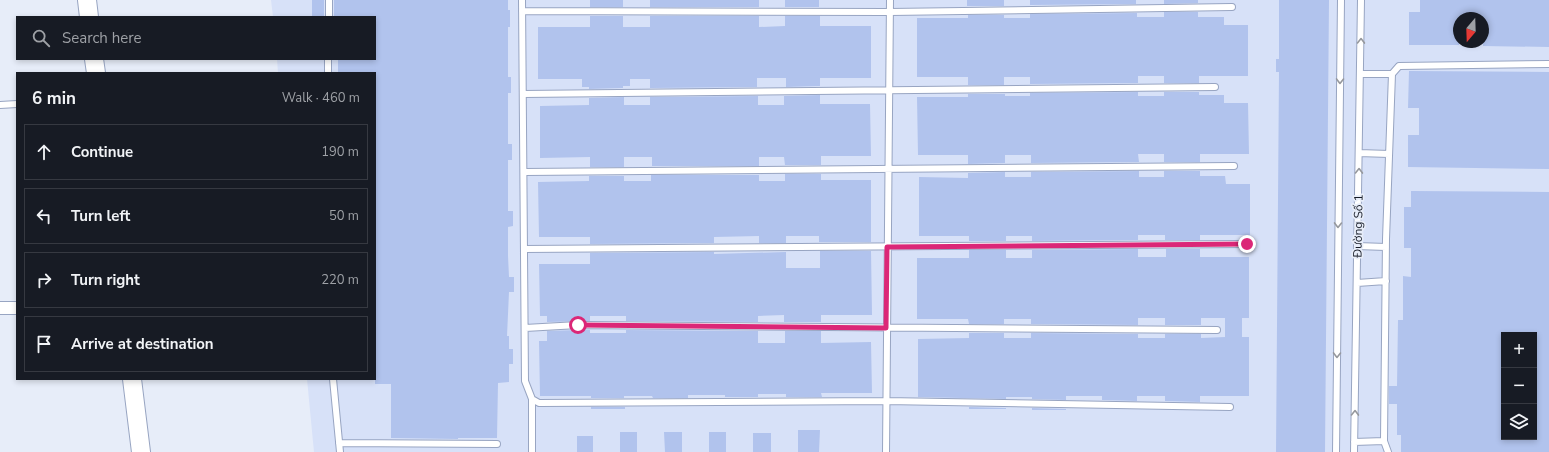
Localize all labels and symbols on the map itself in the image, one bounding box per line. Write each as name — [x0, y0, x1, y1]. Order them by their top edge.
north arrow — [1453, 12, 1489, 48]
one-way arrow — [1357, 38, 1365, 44]
one-way arrow — [1336, 78, 1344, 84]
one-way arrow — [1354, 168, 1363, 174]
street label: Đường Số 1 — [1349, 194, 1367, 259]
one-way arrow — [1334, 222, 1343, 228]
route end — [1238, 235, 1256, 253]
route start — [569, 316, 587, 334]
one-way arrow — [1333, 352, 1341, 358]
one-way arrow — [1351, 410, 1359, 416]

